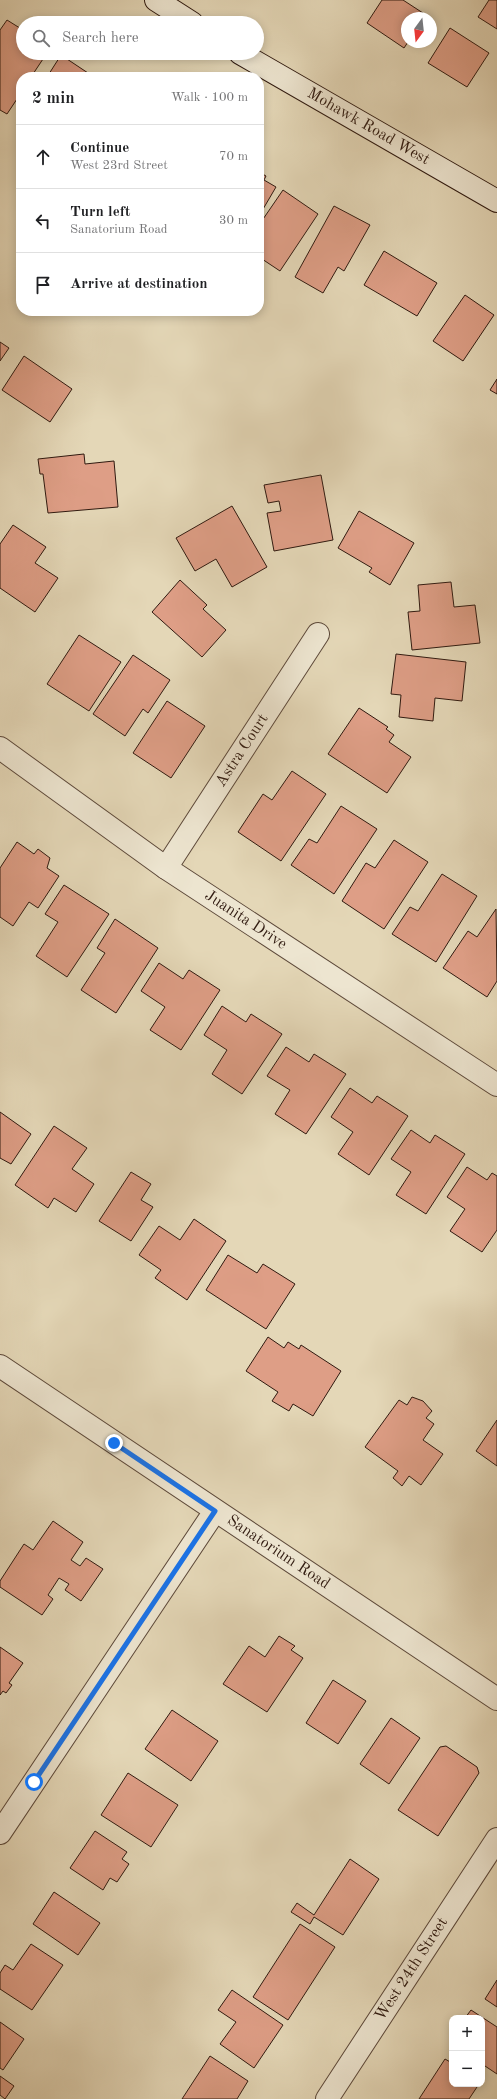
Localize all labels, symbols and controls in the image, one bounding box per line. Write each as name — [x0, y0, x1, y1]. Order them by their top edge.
north arrow — [401, 12, 437, 48]
search box — [16, 16, 264, 60]
icon: search — [30, 27, 52, 49]
text: Search here — [62, 31, 139, 46]
street label: Mohawk Road West — [304, 85, 433, 169]
text: 2 min — [32, 90, 75, 107]
text: Walk · 100 m — [171, 91, 248, 104]
text: Continue — [70, 141, 129, 156]
icon: ahead — [32, 146, 54, 168]
text: 70 m — [219, 150, 248, 163]
text: West 23rd Street — [70, 159, 168, 172]
text: Turn left — [70, 205, 130, 220]
icon: left — [32, 210, 54, 232]
text: 30 m — [219, 214, 248, 227]
text: Sanatorium Road — [70, 223, 168, 236]
icon: arrive — [32, 274, 54, 296]
text: Arrive at destination — [70, 277, 208, 292]
street label: Astra Court — [213, 711, 272, 790]
street label: Juanita Drive — [202, 888, 290, 953]
route end — [105, 1434, 123, 1452]
street label: Sanatorium Road — [224, 1512, 333, 1593]
route start — [25, 1773, 43, 1791]
street label: West 24th Street — [372, 1914, 452, 2024]
map controls — [449, 2015, 485, 2087]
button: + — [449, 2015, 485, 2051]
button: − — [449, 2051, 485, 2087]

